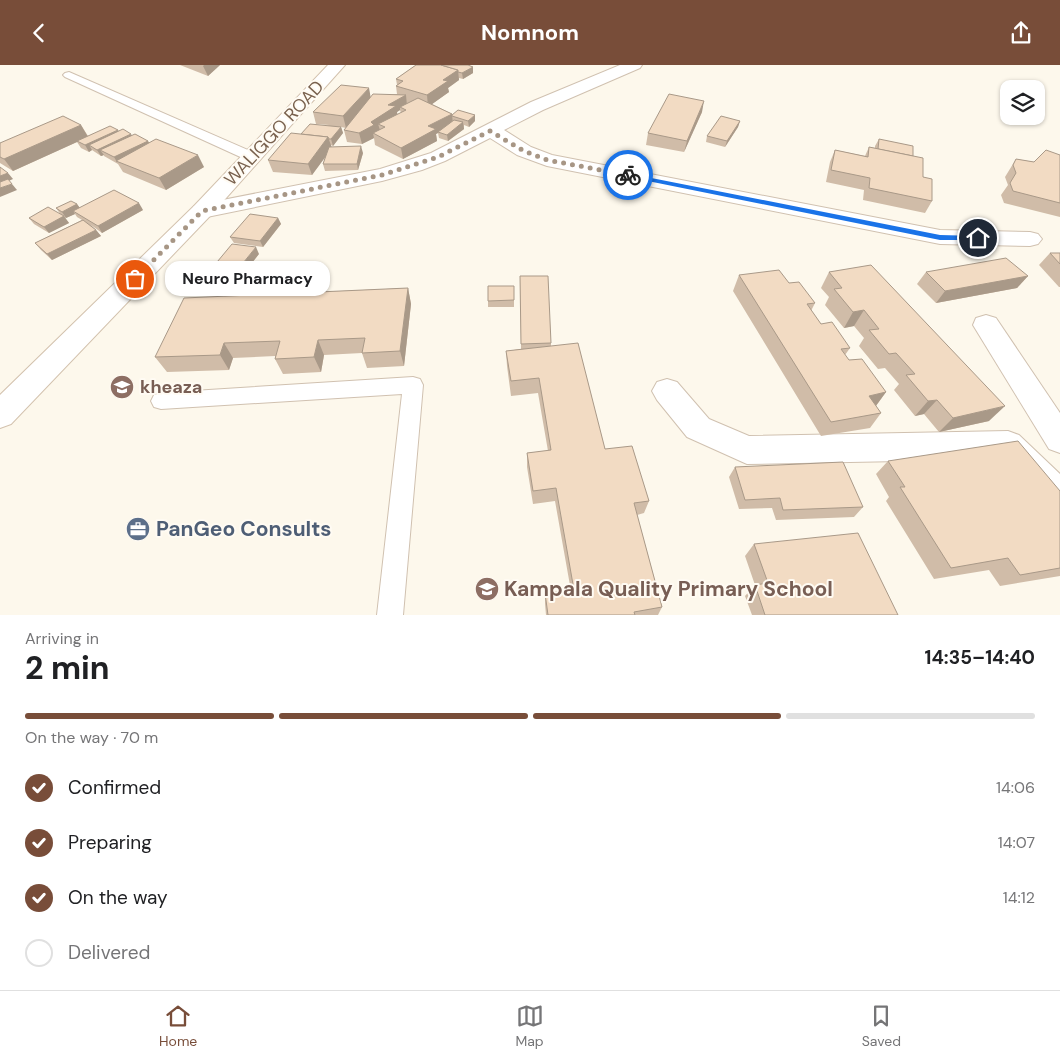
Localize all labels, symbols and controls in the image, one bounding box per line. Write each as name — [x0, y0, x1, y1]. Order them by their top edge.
text: Nomnom — [481, 18, 579, 47]
icon: back — [25, 19, 53, 47]
icon: share — [1007, 19, 1035, 47]
street label: WALIGGO ROAD — [219, 75, 329, 191]
map controls — [1000, 80, 1045, 125]
button: layers — [1000, 80, 1045, 125]
courier — [603, 150, 653, 200]
icon: bike — [614, 161, 642, 189]
pin — [957, 217, 999, 259]
icon: home — [964, 224, 992, 252]
pin — [114, 258, 156, 300]
callout: Neuro Pharmacy — [165, 261, 330, 297]
icon: bag — [121, 265, 149, 293]
text: Neuro Pharmacy — [182, 268, 313, 289]
school or university icon: kheaza — [109, 374, 135, 400]
place label: kheaza — [140, 375, 202, 399]
place label: PanGeo Consults — [156, 515, 331, 543]
office icon: PanGeo Consults — [125, 516, 151, 542]
place label: Kampala Quality Primary School — [504, 575, 833, 603]
school or university icon: Kampala Quality Primary School — [474, 576, 500, 602]
text: Arriving in — [25, 628, 99, 649]
text: 14:35–14:40 — [925, 645, 1035, 670]
text: 2 min — [25, 647, 110, 689]
text: On the way · 70 m — [25, 727, 158, 748]
icon: check — [25, 774, 53, 802]
text: Confirmed — [68, 775, 161, 800]
text: 14:06 — [996, 777, 1035, 798]
icon: check — [25, 829, 53, 857]
text: Preparing — [68, 830, 152, 855]
text: 14:07 — [998, 832, 1035, 853]
icon: check — [25, 884, 53, 912]
text: On the way — [68, 885, 168, 910]
text: 14:12 — [1003, 887, 1035, 908]
text: Delivered — [68, 940, 150, 965]
tab: Home — [159, 1002, 197, 1050]
tab: Map — [515, 1002, 544, 1050]
tab: Saved — [862, 1002, 901, 1050]

